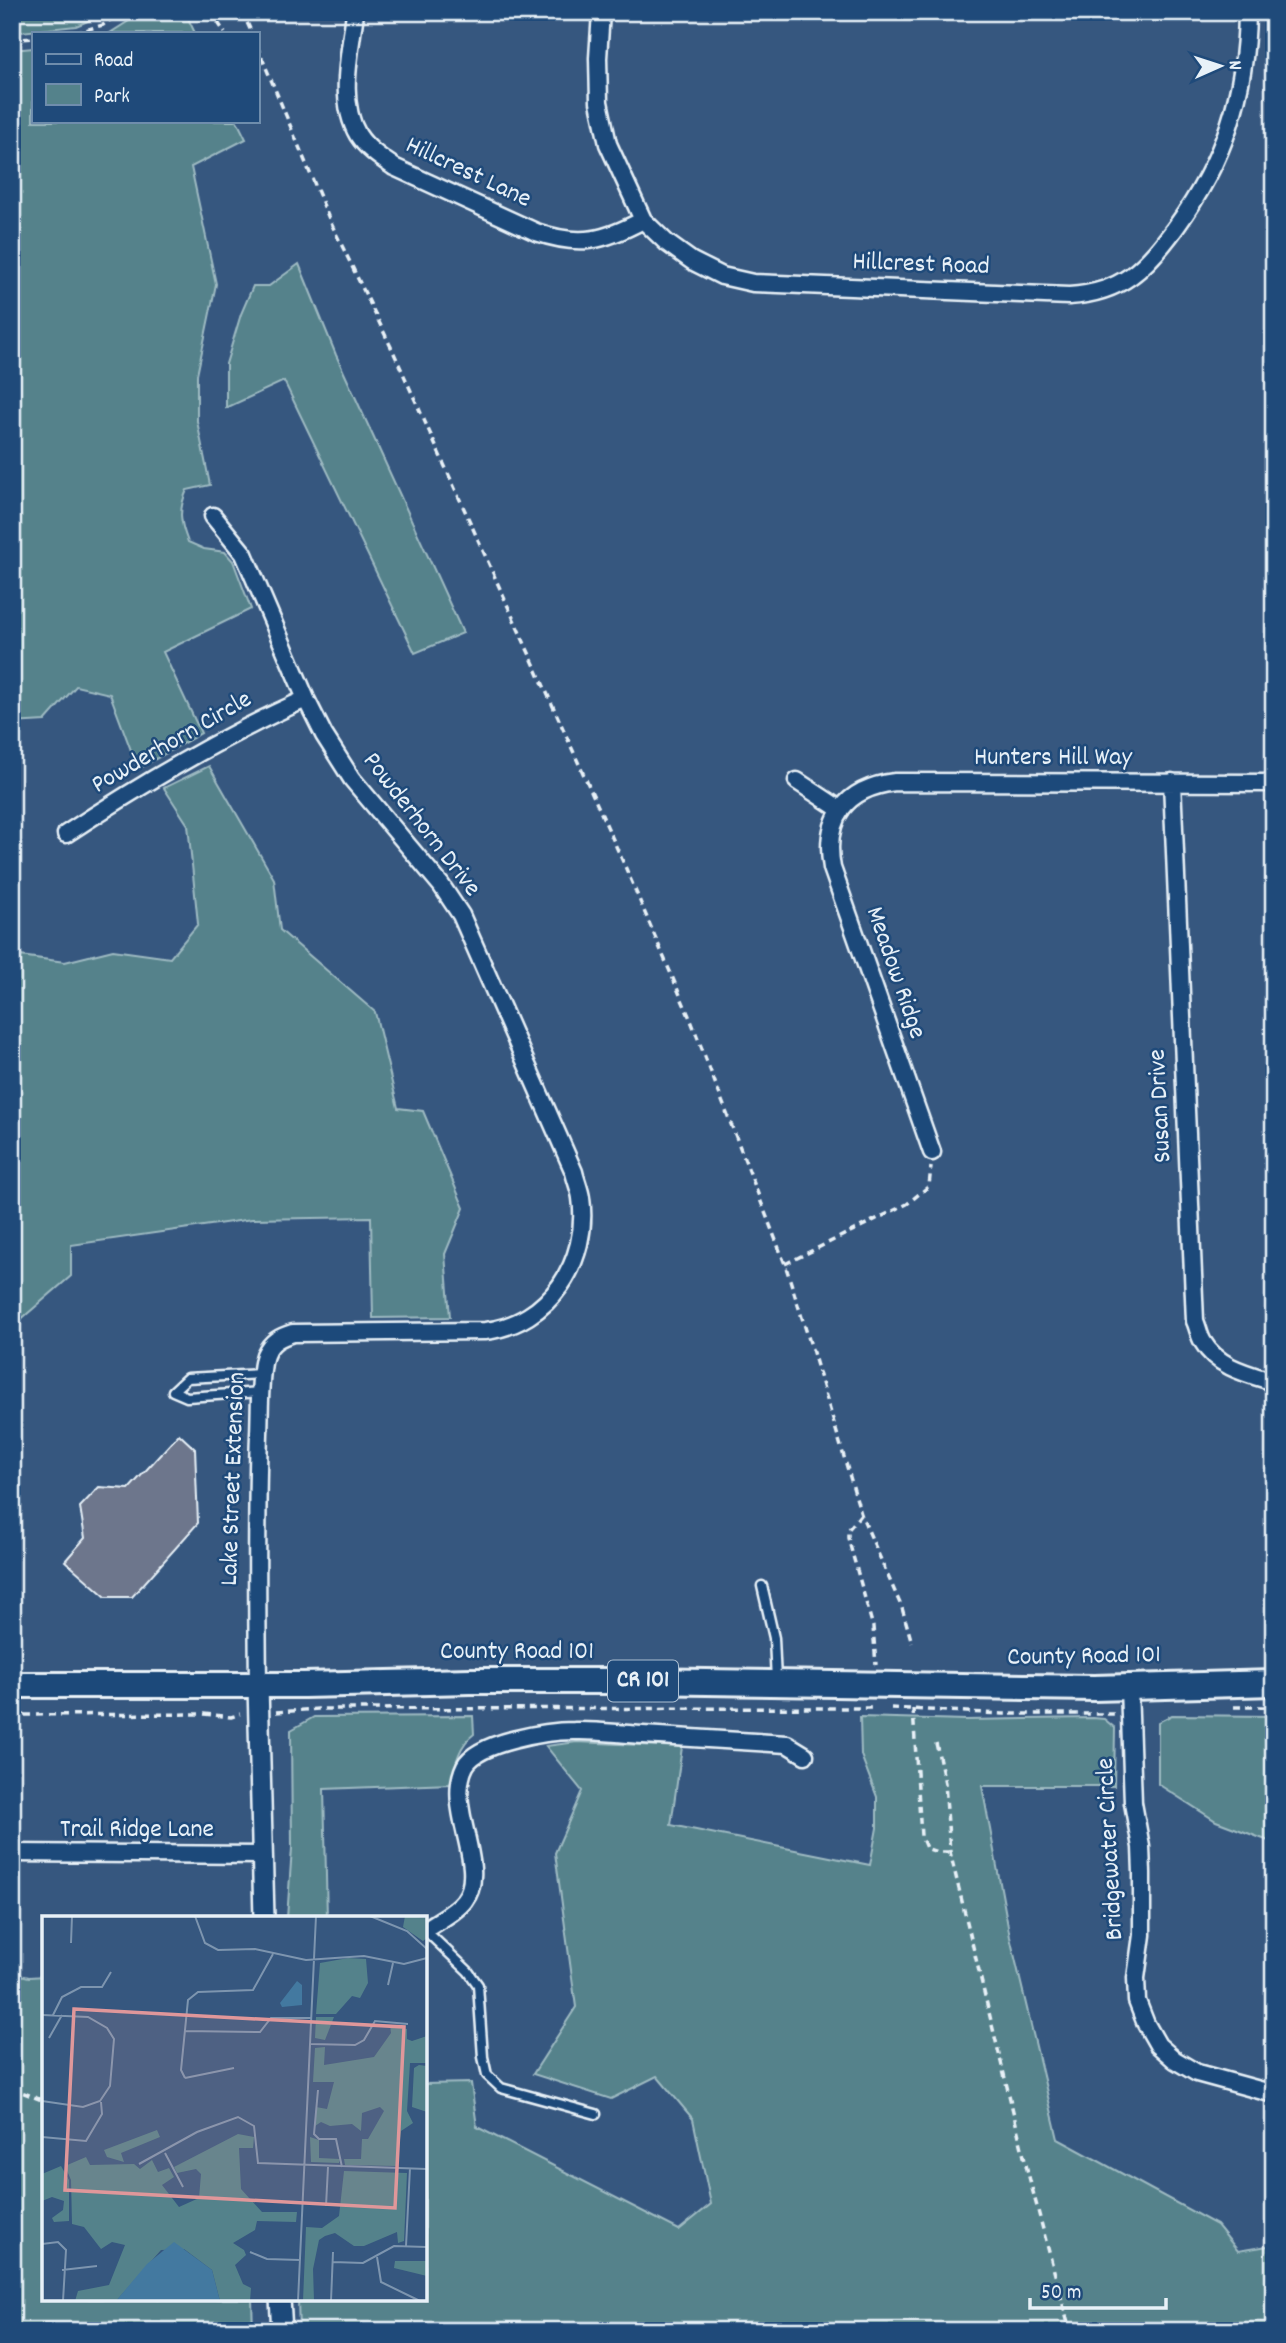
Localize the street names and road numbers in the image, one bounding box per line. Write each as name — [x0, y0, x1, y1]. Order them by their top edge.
street label: Hillcrest Lane — [399, 128, 537, 218]
street label: Hillcrest Road — [852, 244, 990, 286]
street label: Powderhorn Circle — [85, 682, 259, 804]
street label: Hunters Hill Way — [974, 740, 1133, 777]
street label: Powderhorn Drive — [353, 745, 489, 905]
street label: Meadow Ridge — [855, 902, 935, 1044]
street label: Susan Drive — [1140, 1048, 1182, 1164]
street label: Lake Street Extension — [212, 1372, 256, 1586]
street label: County Road 101 — [440, 1634, 594, 1671]
street label: County Road 101 — [1007, 1637, 1161, 1677]
road number: CR 101 — [608, 1660, 678, 1702]
street label: Bridgewater Circle — [1088, 1757, 1134, 1941]
street label: Trail Ridge Lane — [60, 1812, 214, 1849]

